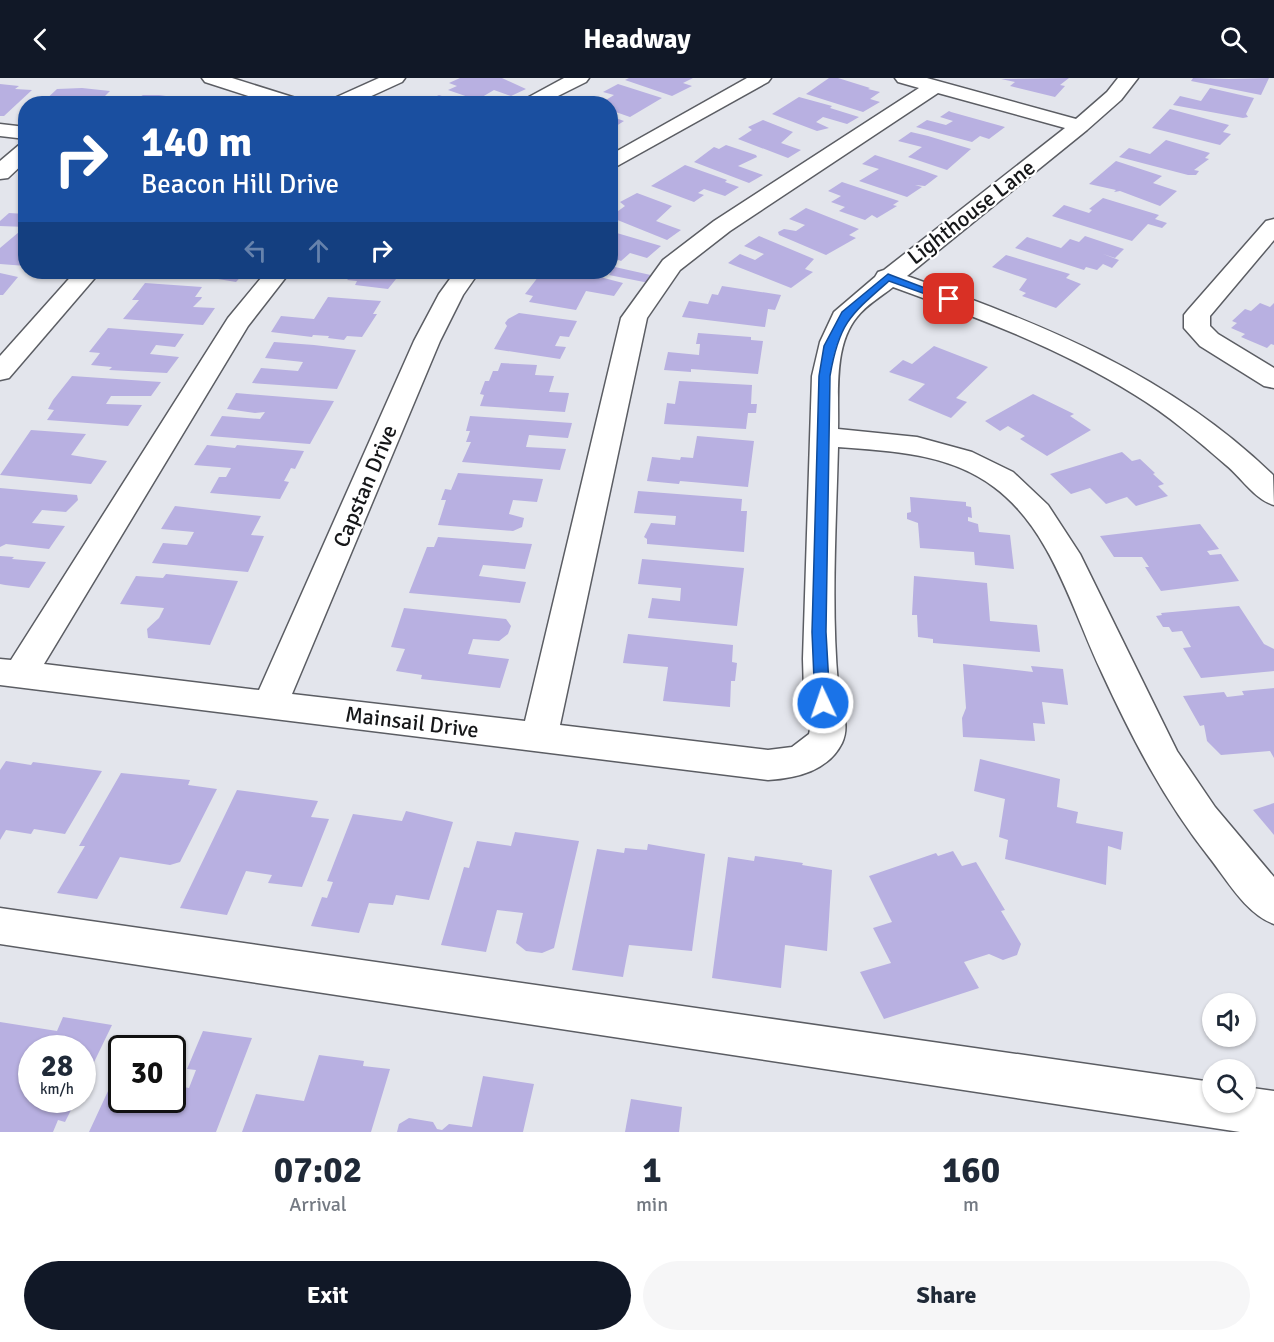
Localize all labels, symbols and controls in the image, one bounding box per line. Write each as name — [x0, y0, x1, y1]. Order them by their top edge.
icon: back — [24, 23, 57, 56]
text: Headway — [583, 23, 691, 56]
icon: search — [1217, 23, 1250, 56]
text: 140 m — [141, 117, 252, 168]
icon: right — [42, 120, 120, 198]
street label: Lighthouse Lane — [902, 154, 1040, 270]
text: Beacon Hill Drive — [141, 168, 339, 201]
icon: left — [239, 234, 272, 267]
icon: ahead — [302, 234, 335, 267]
icon: right — [365, 234, 398, 267]
pin — [923, 273, 974, 324]
icon: arrive — [932, 282, 965, 315]
street label: Capstan Drive — [327, 421, 403, 551]
position arrow — [791, 671, 855, 735]
street label: Mainsail Drive — [344, 700, 480, 744]
map controls — [1202, 993, 1256, 1113]
button: sound — [1202, 993, 1256, 1047]
speed limit sign: 30 — [108, 1035, 186, 1113]
text: 28 — [41, 1048, 73, 1085]
button: search — [1202, 1059, 1256, 1113]
text: km/h — [40, 1080, 74, 1098]
text: 07:02 — [274, 1148, 362, 1193]
text: 1 — [642, 1148, 662, 1193]
text: 160 — [942, 1148, 1000, 1193]
text: Arrival — [289, 1192, 347, 1217]
text: min — [636, 1192, 668, 1217]
text: m — [963, 1192, 979, 1217]
button: Exit — [24, 1261, 631, 1330]
button: Share — [643, 1261, 1250, 1330]

